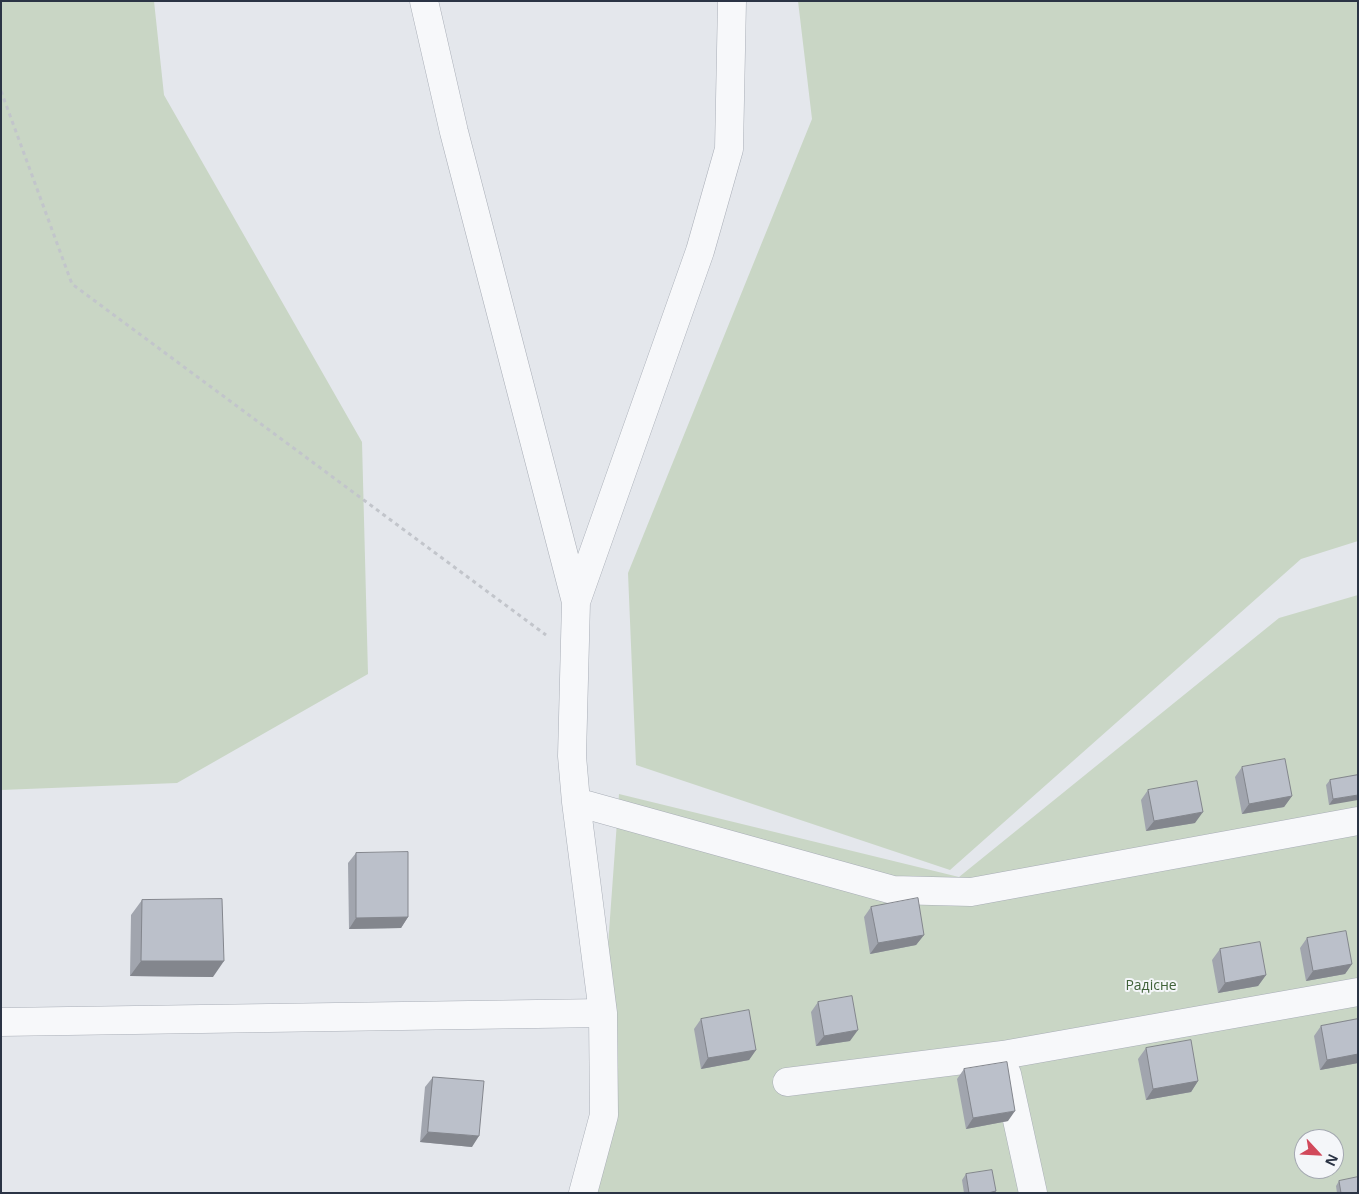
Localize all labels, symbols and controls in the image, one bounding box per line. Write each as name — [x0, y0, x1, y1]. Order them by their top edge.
park label: Радісне — [1125, 978, 1177, 994]
north arrow — [1294, 1129, 1344, 1179]
text: N — [1321, 1151, 1343, 1169]

